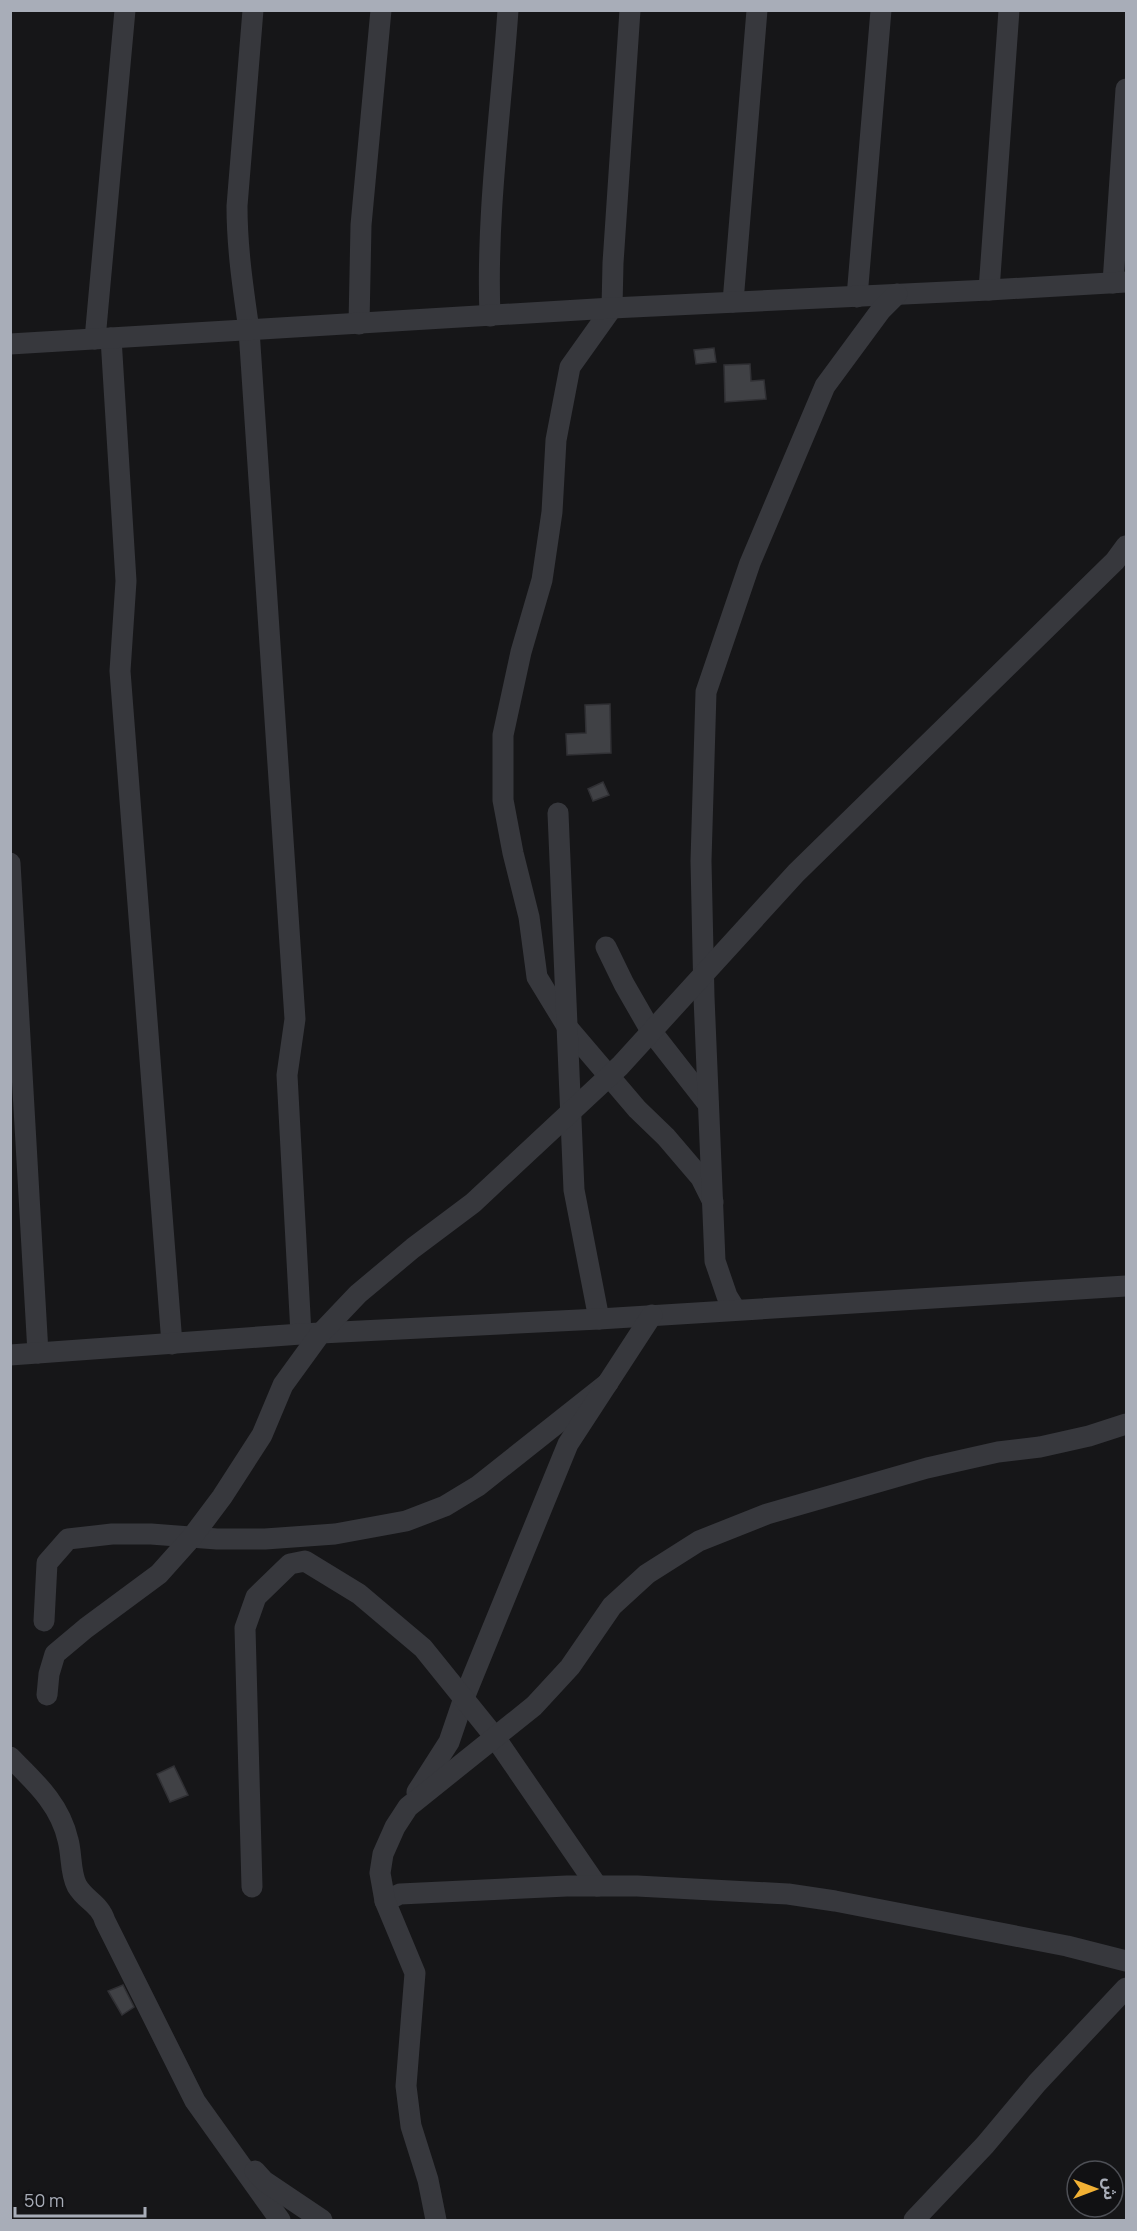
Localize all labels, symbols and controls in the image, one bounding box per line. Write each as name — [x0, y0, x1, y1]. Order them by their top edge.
north arrow — [1065, 2159, 1125, 2219]
text: ش — [1099, 2178, 1121, 2200]
scale bar — [15, 2180, 146, 2218]
text: 50 m — [24, 2188, 64, 2212]

